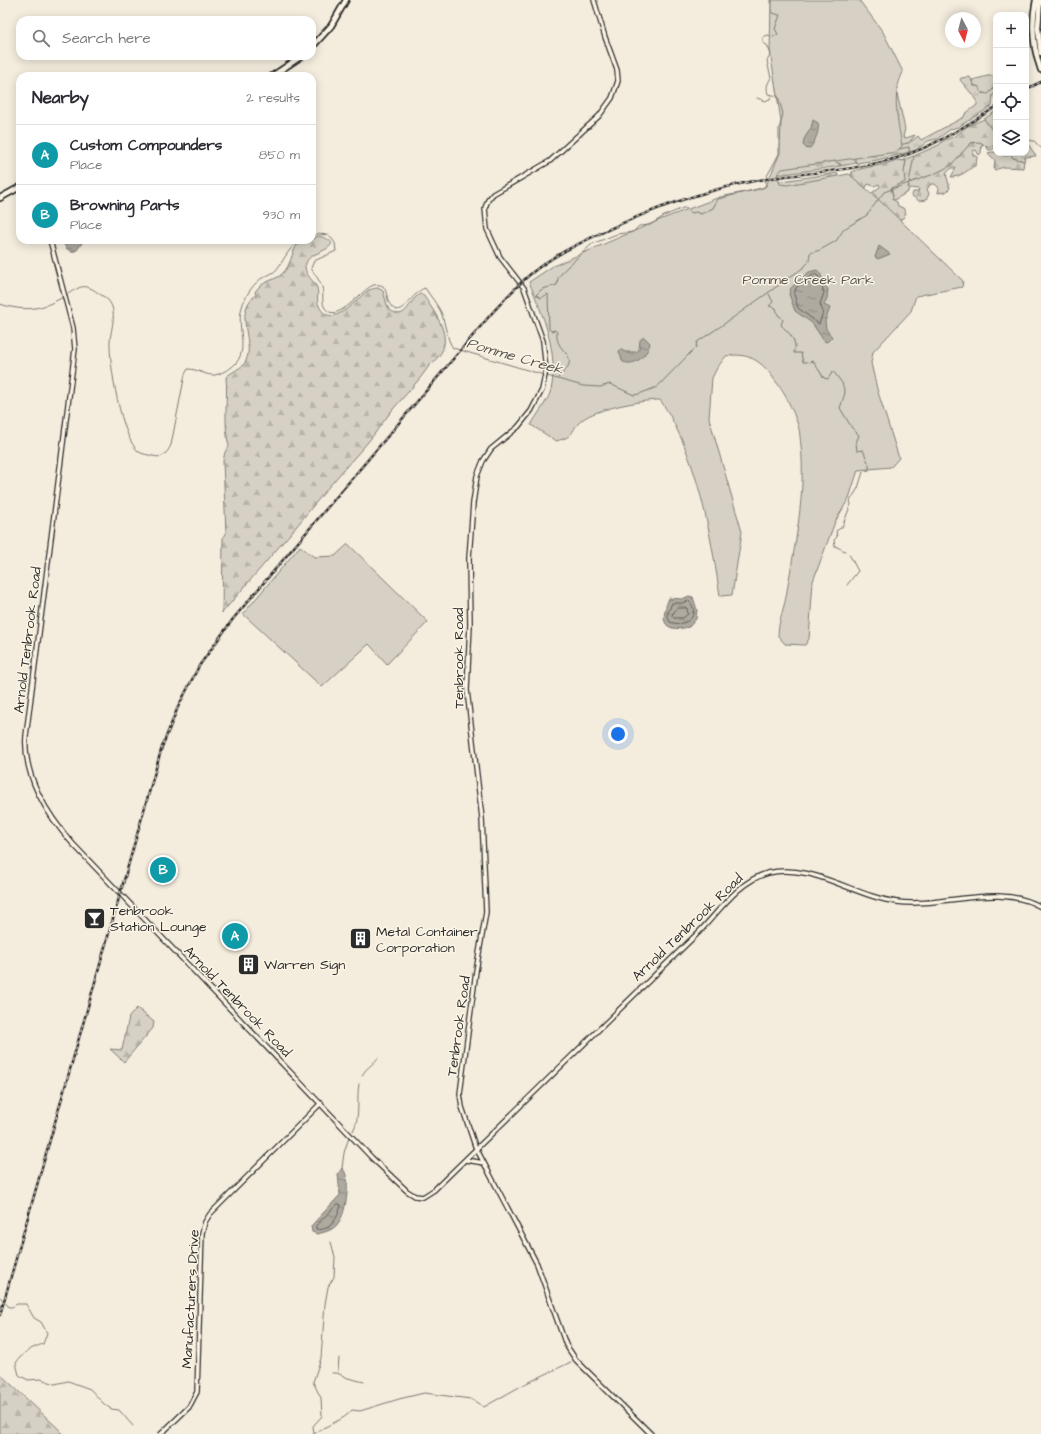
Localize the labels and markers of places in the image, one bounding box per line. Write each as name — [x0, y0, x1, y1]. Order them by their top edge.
pin: B — [150, 855, 176, 885]
place label: Tenbrook Station Lounge — [110, 901, 207, 937]
bar icon: Tenbrook Station Lounge — [82, 905, 108, 931]
pin: A — [222, 921, 248, 951]
place label: Metal Container Corporation — [376, 922, 478, 958]
building icon: Metal Container Corporation — [347, 926, 373, 952]
building icon: Warren Sign — [236, 951, 262, 977]
place label: Warren Sign — [264, 955, 345, 975]

